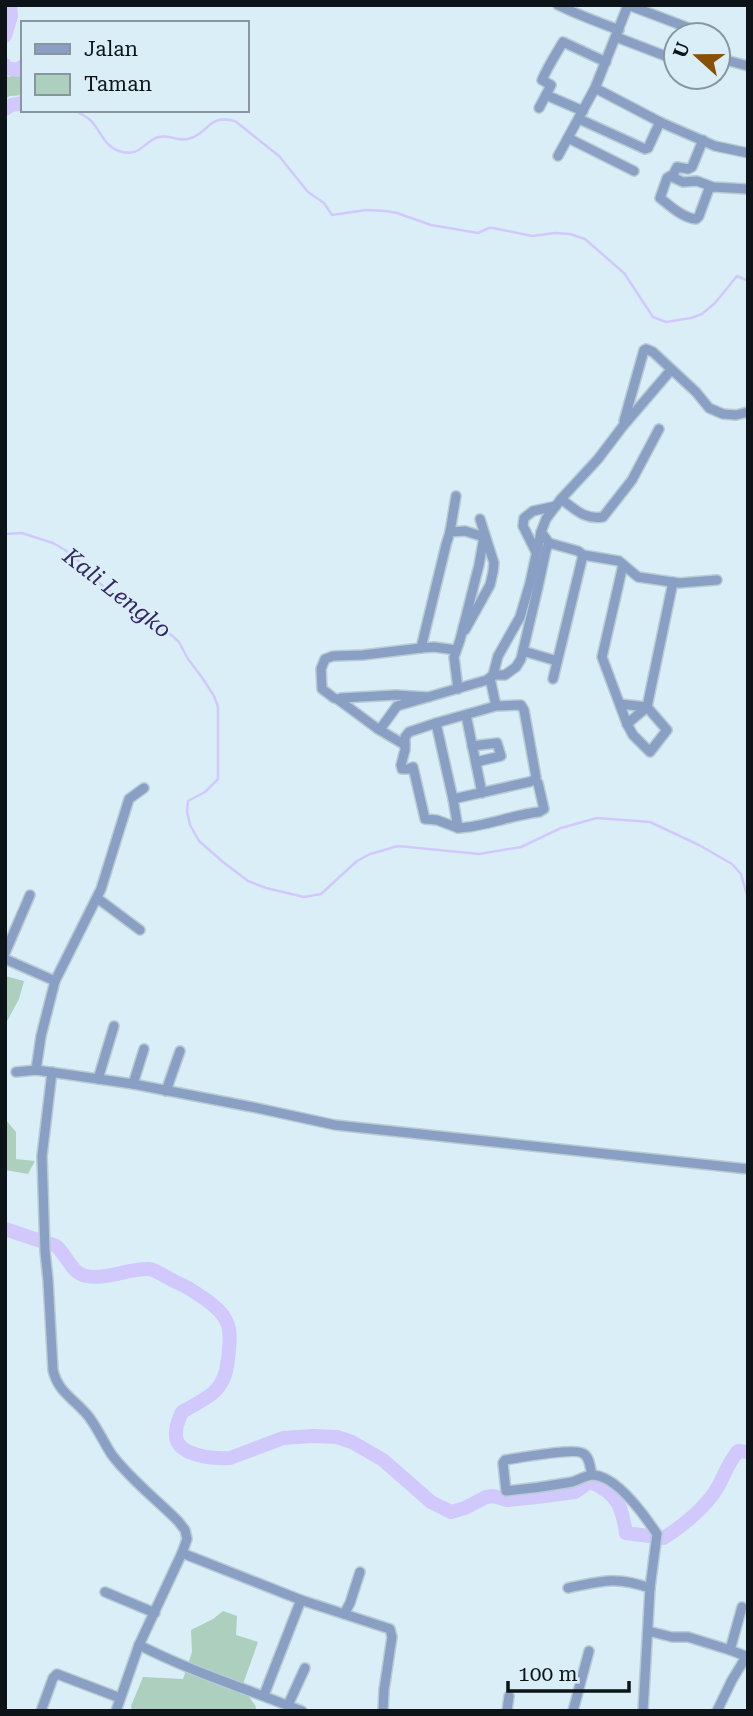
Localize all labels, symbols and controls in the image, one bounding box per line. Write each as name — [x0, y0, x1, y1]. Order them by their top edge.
legend — [21, 21, 248, 112]
north arrow — [662, 21, 732, 91]
text: Jalan — [84, 37, 139, 61]
text: U — [668, 39, 695, 61]
text: Taman — [84, 72, 153, 96]
water label: Kali Lengko — [57, 542, 176, 644]
scale bar — [508, 1650, 629, 1694]
text: 100 m — [518, 1662, 578, 1686]

